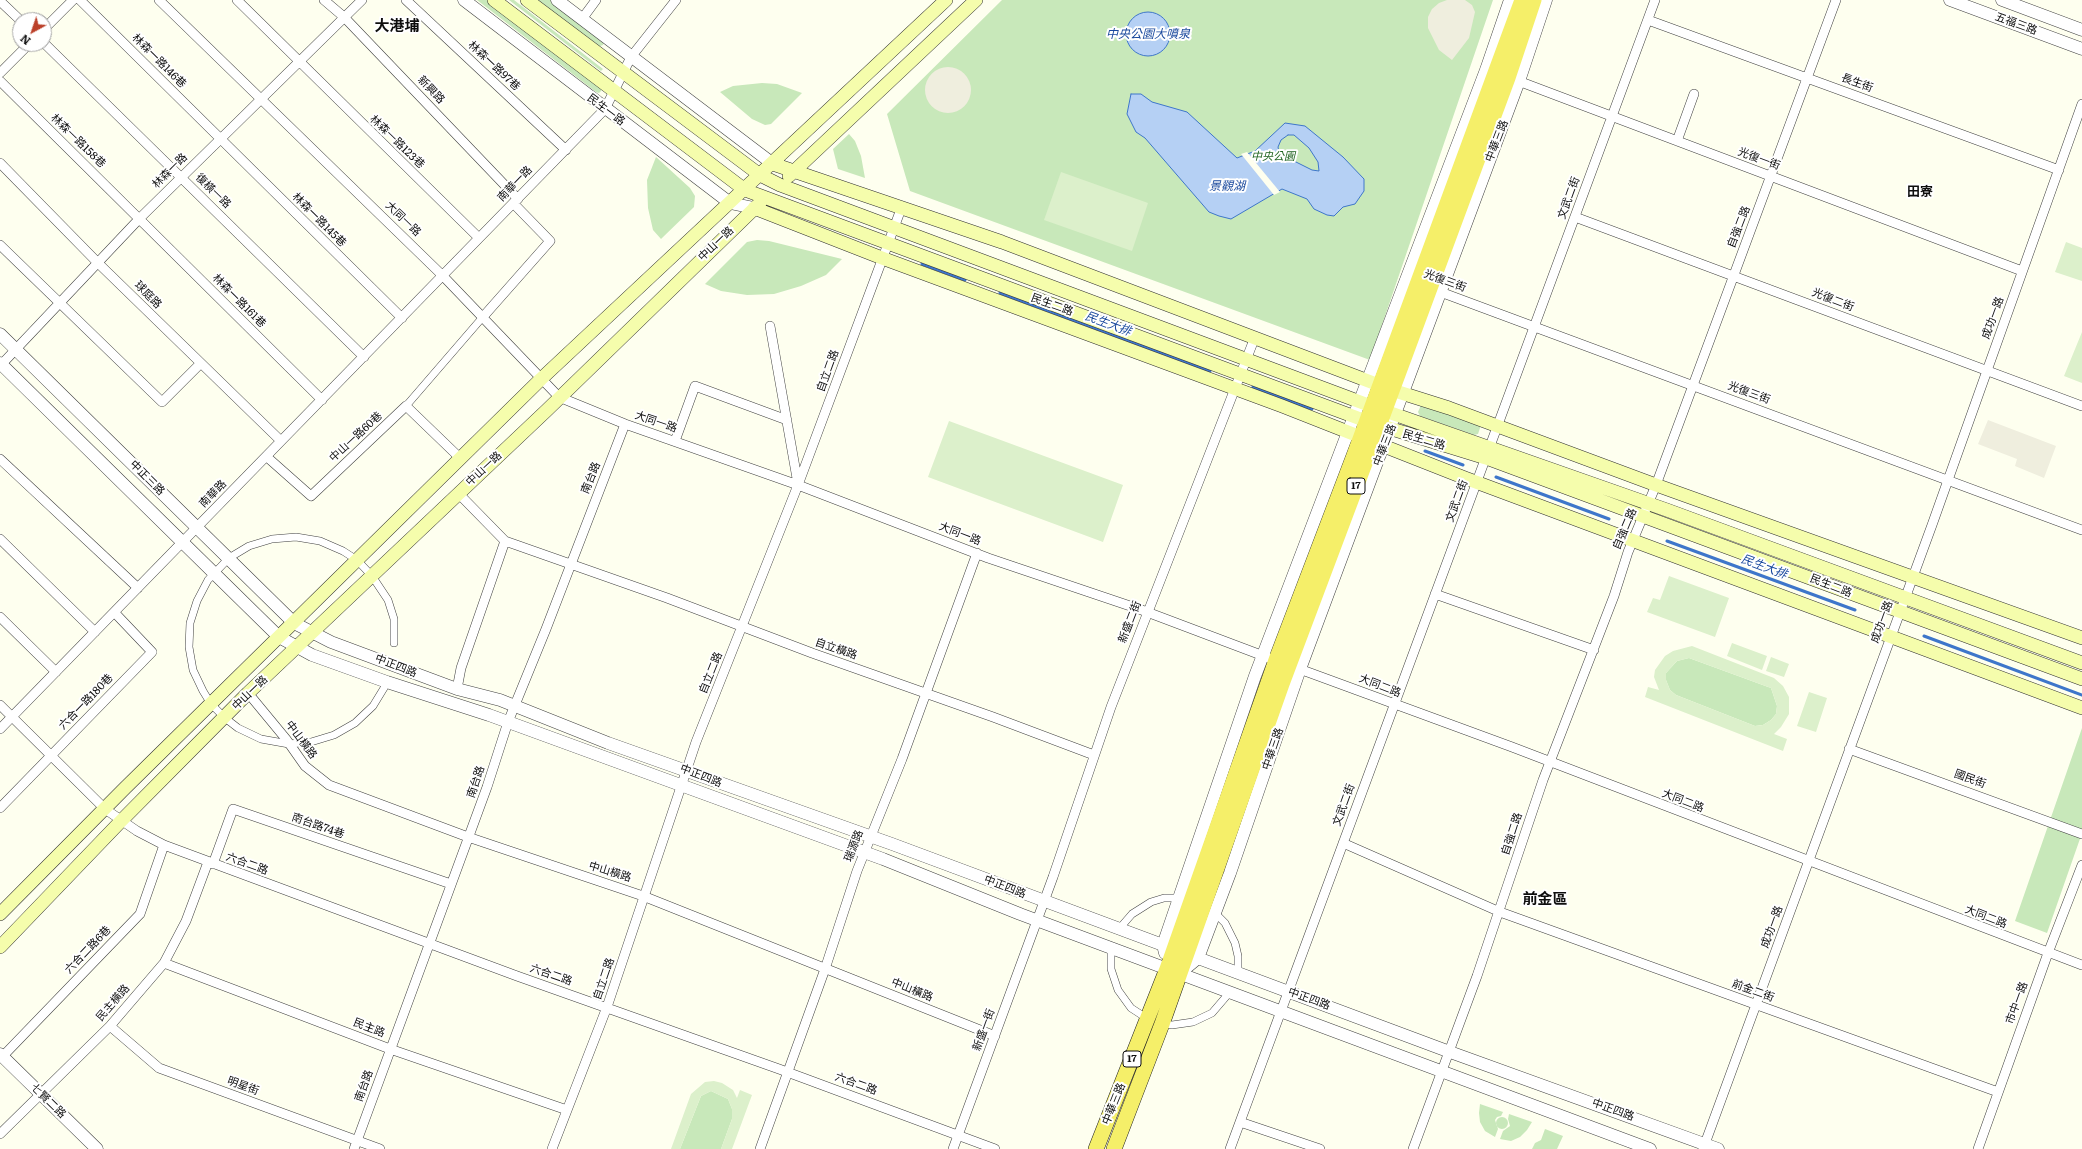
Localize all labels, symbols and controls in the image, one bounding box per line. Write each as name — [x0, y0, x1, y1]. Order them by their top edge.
street label: 五福三路 — [1993, 10, 2039, 38]
north arrow — [12, 12, 52, 52]
district label: 大港埔 — [375, 18, 419, 36]
water label: 中央公園大噴泉 — [1106, 27, 1190, 41]
text: N — [16, 31, 34, 50]
street label: 林森一路146巷 — [129, 31, 189, 91]
street label: 林森一路97巷 — [465, 39, 523, 93]
street label: 長生街 — [1839, 71, 1875, 95]
street label: 新興路 — [415, 74, 447, 106]
street label: 民生一路 — [584, 91, 628, 129]
street label: 林森一路158巷 — [48, 112, 108, 170]
street label: 林森一路123巷 — [367, 113, 427, 171]
street label: 中華三路 — [1483, 118, 1511, 164]
street label: 光復一街 — [1736, 145, 1782, 173]
park label: 中央公園 — [1251, 150, 1295, 164]
street label: 林森一路 — [150, 151, 190, 191]
street label: 南華一路 — [495, 164, 535, 204]
street label: 復橫一路 — [193, 171, 233, 211]
street label: 文武二街 — [1555, 175, 1583, 221]
water label: 景觀湖 — [1209, 179, 1245, 193]
district label: 田寮 — [1907, 184, 1933, 200]
street label: 林森一路145巷 — [289, 190, 349, 250]
street label: 大同一路 — [383, 199, 423, 239]
street label: 自強二路 — [1725, 204, 1753, 250]
street label: 中山一路 — [696, 224, 736, 264]
street label: 光復三街 — [1422, 267, 1468, 295]
street label: 林森一路161巷 — [210, 272, 268, 330]
street label: 球庭路 — [132, 279, 164, 311]
street label: 光復二街 — [1810, 286, 1856, 314]
street label: 民生二路 — [1029, 291, 1075, 319]
street label: 成功一路 — [1979, 295, 2007, 341]
water label: 民生大排 — [1083, 309, 1133, 339]
street label: 自立二路 — [814, 348, 842, 394]
street label: 光復三街 — [1726, 379, 1772, 407]
street label: 中山一路60巷 — [327, 409, 385, 465]
street label: 大同一路 — [633, 409, 679, 435]
street label: 中華三路 — [1371, 422, 1399, 468]
street label: 民生二路 — [1401, 427, 1447, 453]
street label: 中山一路 — [463, 449, 505, 489]
street label: 中正三路 — [127, 458, 167, 498]
street label: 南台路 — [579, 460, 603, 496]
street label: 南華路 — [197, 478, 229, 510]
road number: 17 — [1347, 478, 1365, 494]
street label: 文武二街 — [1443, 478, 1471, 524]
street label: 自強二路 — [1610, 506, 1640, 552]
street label: 大同一路 — [937, 520, 983, 548]
water label: 民生大排 — [1739, 552, 1789, 582]
street label: 民生二路 — [1808, 572, 1854, 600]
street label: 新盛二街 — [1116, 599, 1144, 645]
street label: 成功一路 — [1868, 599, 1896, 645]
street label: 自立橫路 — [813, 636, 859, 662]
street label: 自立二路 — [697, 650, 725, 696]
street label: 中正四路 — [373, 652, 419, 680]
street label: 六合一路180巷 — [56, 672, 116, 732]
street label: 大同二路 — [1357, 672, 1403, 700]
street label: 中山一路 — [230, 673, 270, 713]
street label: 中山橫路 — [282, 718, 320, 762]
street label: 中華三路 — [1260, 726, 1286, 772]
street label: 中正四路 — [678, 762, 724, 790]
street label: 南台路 — [464, 764, 488, 800]
street label: 國民街 — [1952, 767, 1988, 791]
street label: 文武二街 — [1330, 782, 1358, 828]
street label: 大同二路 — [1660, 787, 1706, 815]
street label: 南台路74巷 — [290, 811, 346, 841]
street label: 自強二路 — [1499, 811, 1525, 857]
street label: 瑞源路 — [842, 828, 866, 864]
street label: 六合二路 — [224, 850, 270, 878]
street label: 中山橫路 — [587, 859, 633, 885]
street label: 中正四路 — [982, 873, 1028, 901]
district label: 前金區 — [1523, 891, 1567, 909]
street label: 大同二路 — [1963, 903, 2009, 931]
street label: 成功一路 — [1758, 904, 1786, 950]
street label: 六合二路6巷 — [62, 924, 114, 976]
street label: 自立二路 — [591, 956, 617, 1002]
street label: 六合二路 — [528, 962, 574, 988]
street label: 中山橫路 — [889, 976, 935, 1004]
street label: 前金二街 — [1730, 977, 1776, 1005]
street label: 市中一路 — [2003, 980, 2031, 1026]
street label: 民主橫路 — [94, 982, 132, 1024]
street label: 中正四路 — [1286, 985, 1332, 1013]
street label: 新盛一街 — [970, 1007, 998, 1053]
street label: 民主路 — [351, 1016, 387, 1040]
road number: 17 — [1123, 1051, 1141, 1067]
street label: 南台路 — [352, 1068, 376, 1104]
street label: 六合二路 — [833, 1070, 879, 1098]
street label: 明星街 — [225, 1074, 261, 1098]
street label: 七賢二路 — [28, 1081, 68, 1121]
street label: 中華三路 — [1100, 1081, 1128, 1127]
street label: 中正四路 — [1590, 1096, 1636, 1124]

